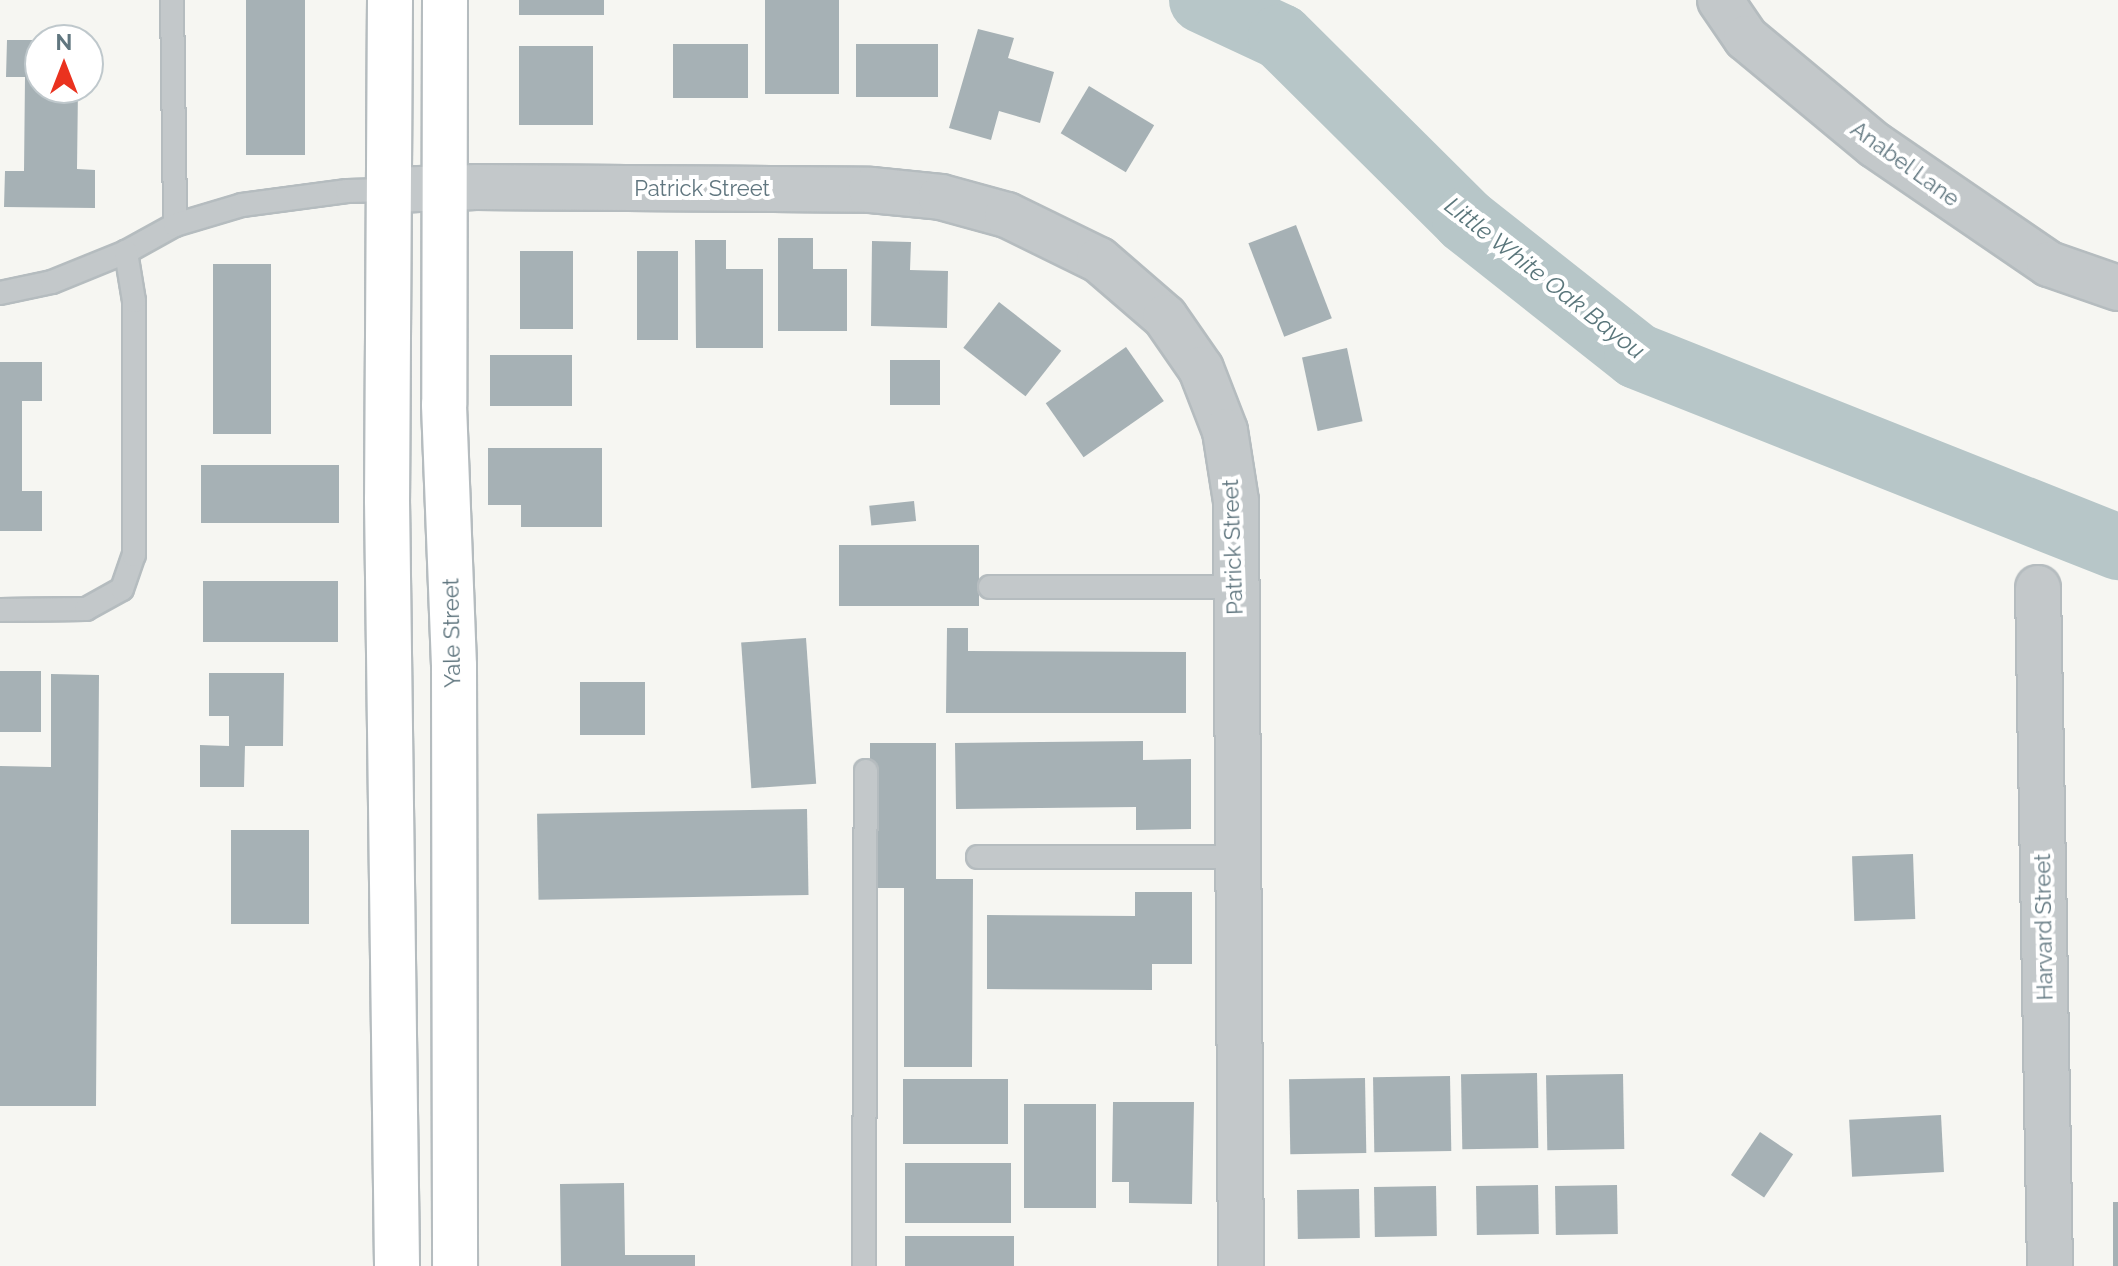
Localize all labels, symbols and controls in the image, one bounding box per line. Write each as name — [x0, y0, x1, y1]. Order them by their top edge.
north arrow — [24, 24, 104, 104]
text: N — [56, 29, 72, 55]
street label: Anabel Lane — [1845, 116, 1965, 212]
street label: Patrick Street — [634, 176, 770, 202]
water label: Little White Oak Bayou — [1439, 191, 1651, 365]
street label: Patrick Street — [1217, 479, 1249, 615]
street label: Yale Street — [438, 578, 466, 688]
street label: Harvard Street — [2030, 853, 2058, 1001]

